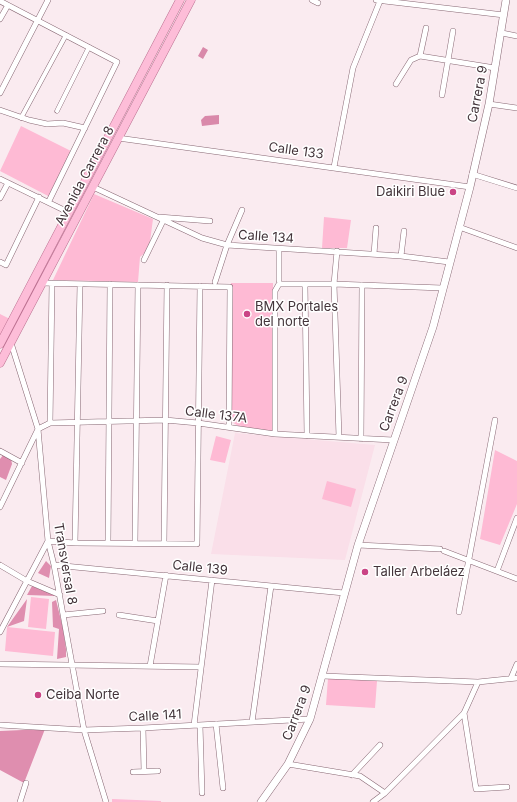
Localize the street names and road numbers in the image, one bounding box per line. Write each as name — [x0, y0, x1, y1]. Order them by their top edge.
street label: Carrera 9 — [465, 64, 491, 124]
street label: Avenida Carrera 8 — [52, 124, 118, 228]
street label: Calle 133 — [267, 139, 325, 163]
street label: Calle 134 — [238, 227, 294, 247]
street label: Carrera 9 — [376, 374, 412, 434]
street label: Calle 137A — [184, 403, 248, 427]
street label: Transversal 8 — [50, 522, 80, 606]
street label: Calle 139 — [171, 557, 229, 579]
street label: Carrera 9 — [279, 683, 315, 743]
street label: Calle 141 — [128, 707, 182, 725]

